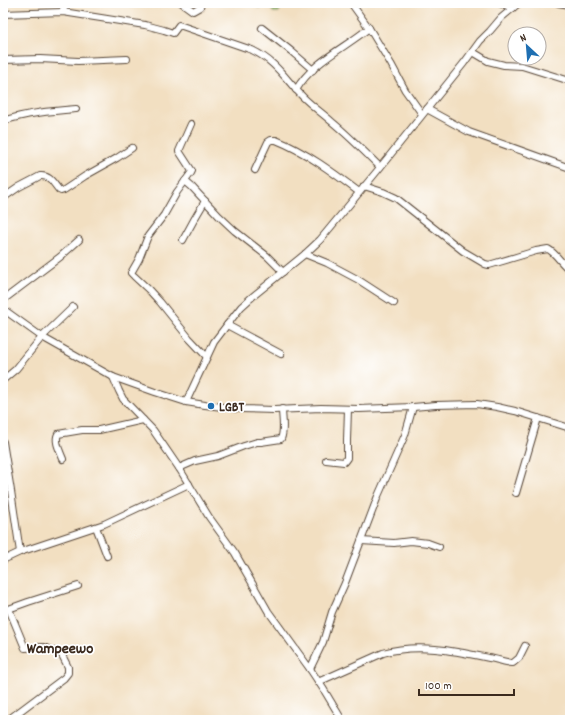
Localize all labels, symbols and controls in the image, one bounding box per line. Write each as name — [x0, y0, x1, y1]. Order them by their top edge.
north arrow — [507, 26, 547, 66]
text: N — [518, 30, 530, 47]
place label: LGBT — [219, 398, 244, 418]
marker: LGBT — [206, 401, 216, 411]
district label: Wampeewo — [27, 638, 93, 661]
scale bar — [419, 671, 514, 697]
text: 100 m — [425, 678, 452, 695]

